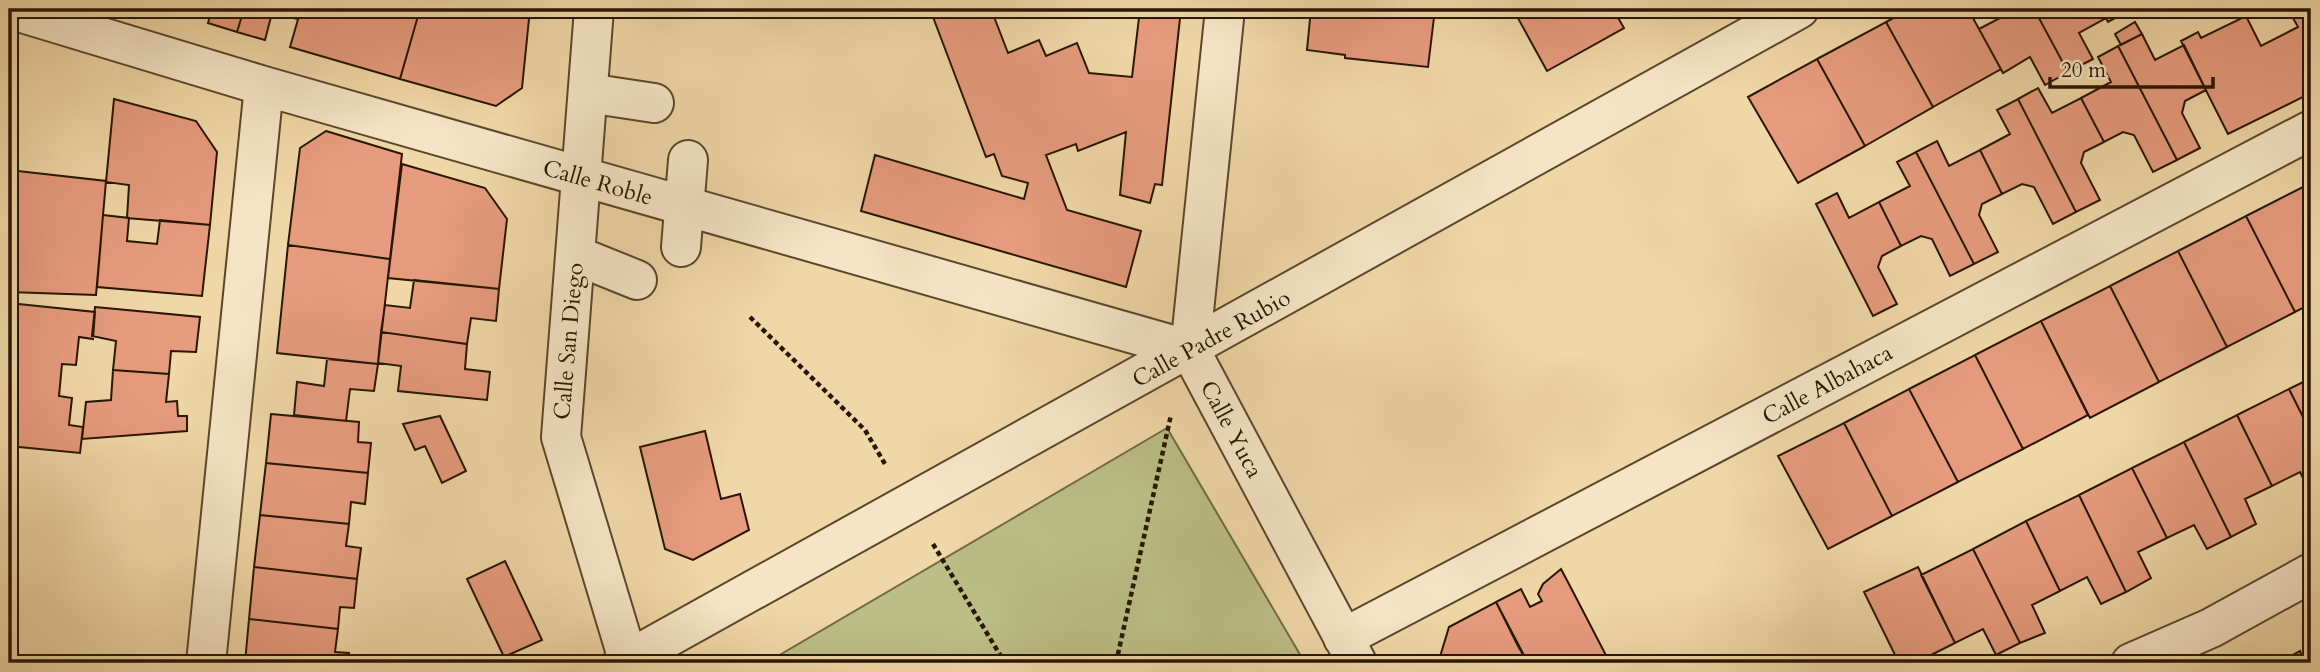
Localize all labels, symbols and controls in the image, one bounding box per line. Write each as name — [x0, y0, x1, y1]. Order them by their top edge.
scale bar — [2050, 46, 2213, 90]
text: 20 m — [2061, 56, 2106, 85]
street label: Calle Roble — [539, 152, 656, 213]
street label: Calle San Diego — [546, 261, 591, 421]
street label: Calle Padre Rubio — [1127, 282, 1296, 395]
street label: Calle Albahaca — [1757, 337, 1898, 432]
street label: Calle Yuca — [1193, 375, 1270, 483]

